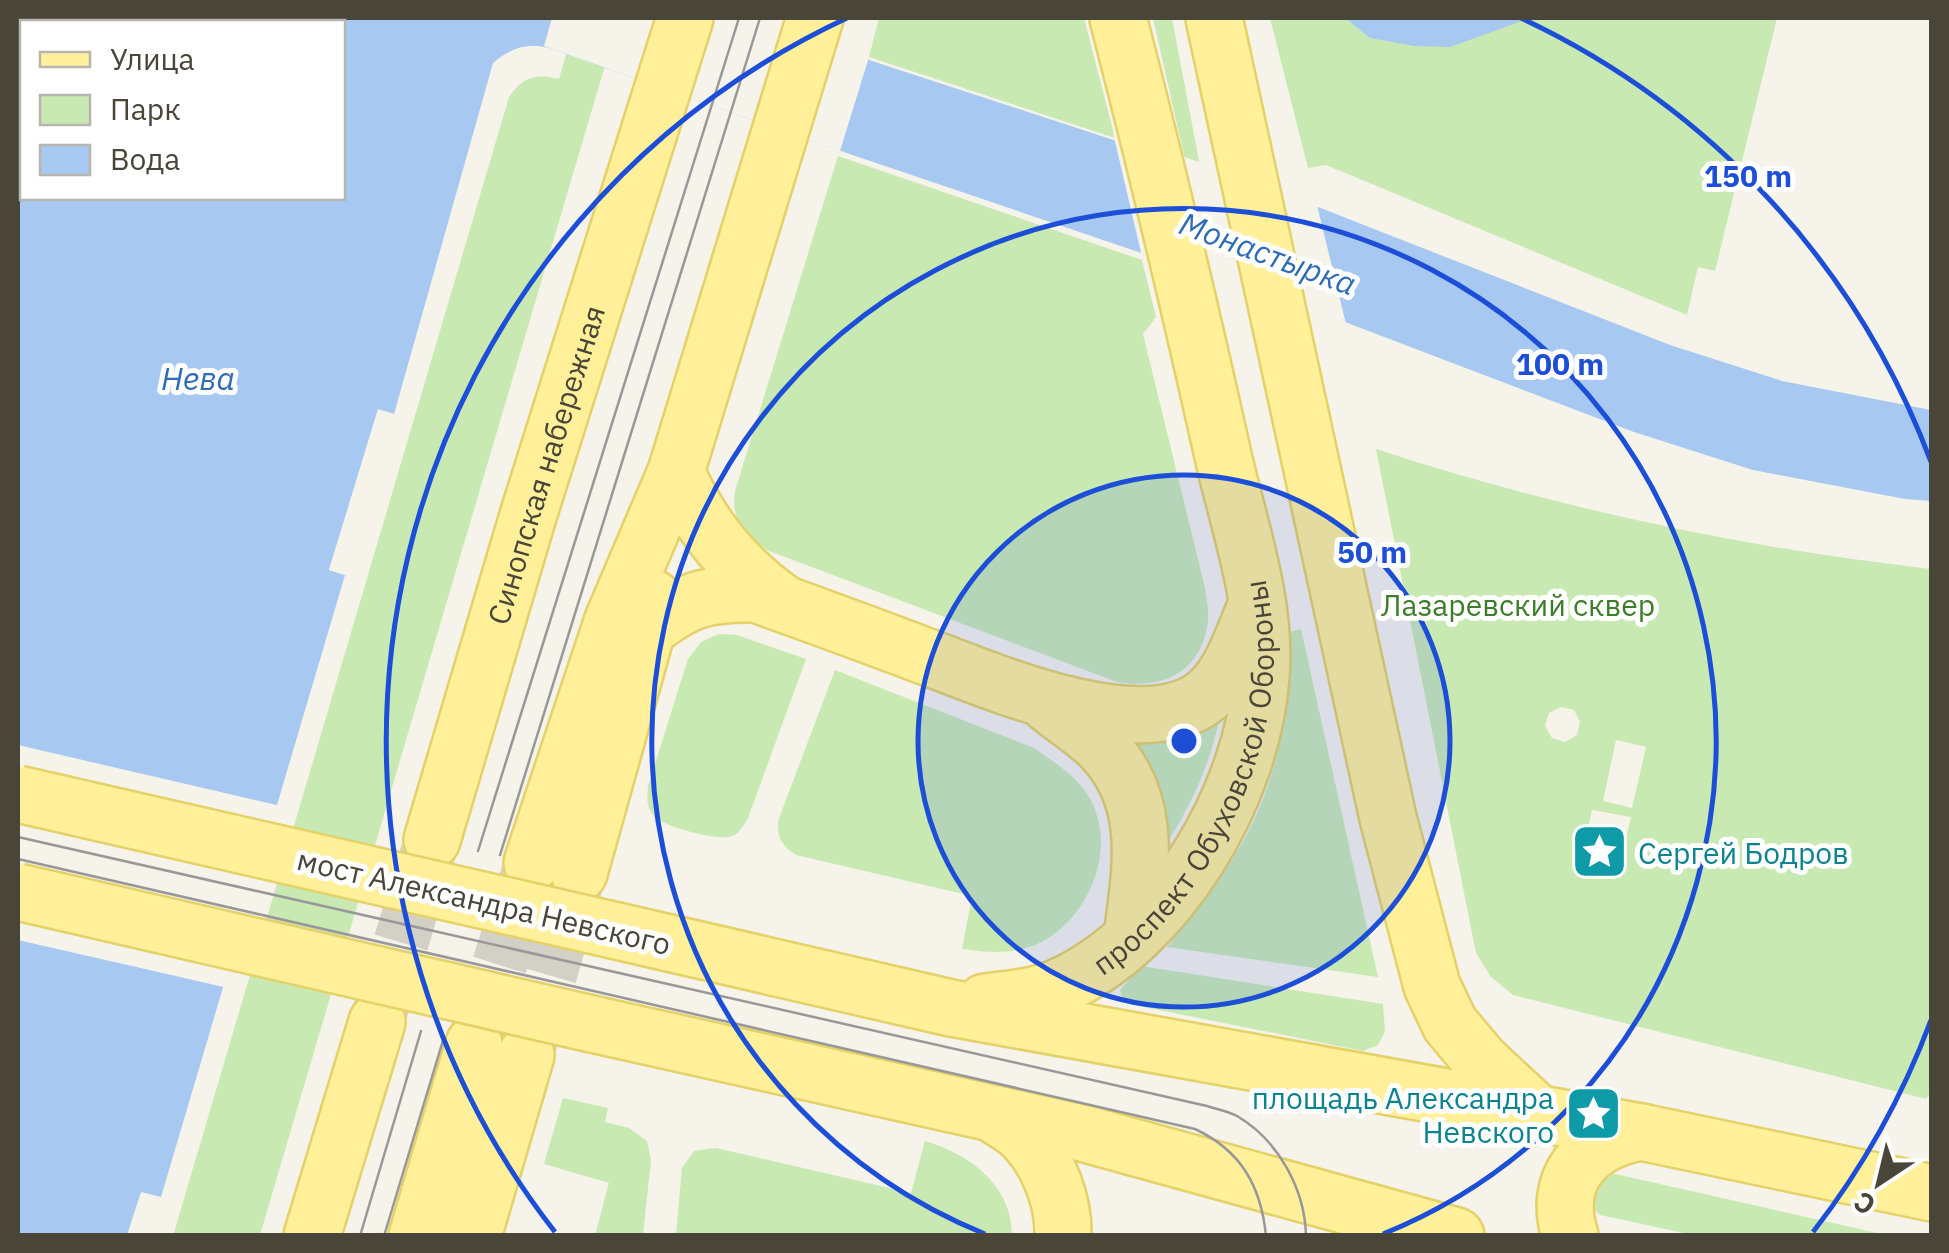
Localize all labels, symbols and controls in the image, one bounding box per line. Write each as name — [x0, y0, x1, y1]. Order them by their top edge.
legend — [20, 20, 345, 200]
text: Улица — [110, 39, 195, 78]
text: Парк — [110, 89, 181, 128]
text: Вода — [110, 139, 180, 178]
text: 150 m — [1704, 156, 1792, 195]
water label: Монастырка — [1174, 202, 1362, 304]
street label: Синопская набережная — [478, 300, 613, 629]
text: 100 m — [1516, 344, 1604, 383]
water label: Нева — [161, 357, 235, 399]
text: 50 m — [1337, 532, 1407, 571]
street label: проспект Обуховской Обороны — [1084, 577, 1281, 983]
park label: Лазаревский сквер — [1381, 585, 1655, 624]
centre of rings — [1166, 723, 1202, 759]
place icon: Сергей Бодров — [1569, 822, 1629, 882]
place label: Сергей Бодров — [1638, 833, 1849, 872]
street label: мост Александра Невского — [294, 839, 674, 963]
place label: площадь Александра Невского — [1252, 1078, 1554, 1151]
place icon: площадь Александра Невского — [1563, 1084, 1623, 1144]
north arrow — [1829, 1133, 1929, 1233]
text: С — [1846, 1184, 1882, 1224]

